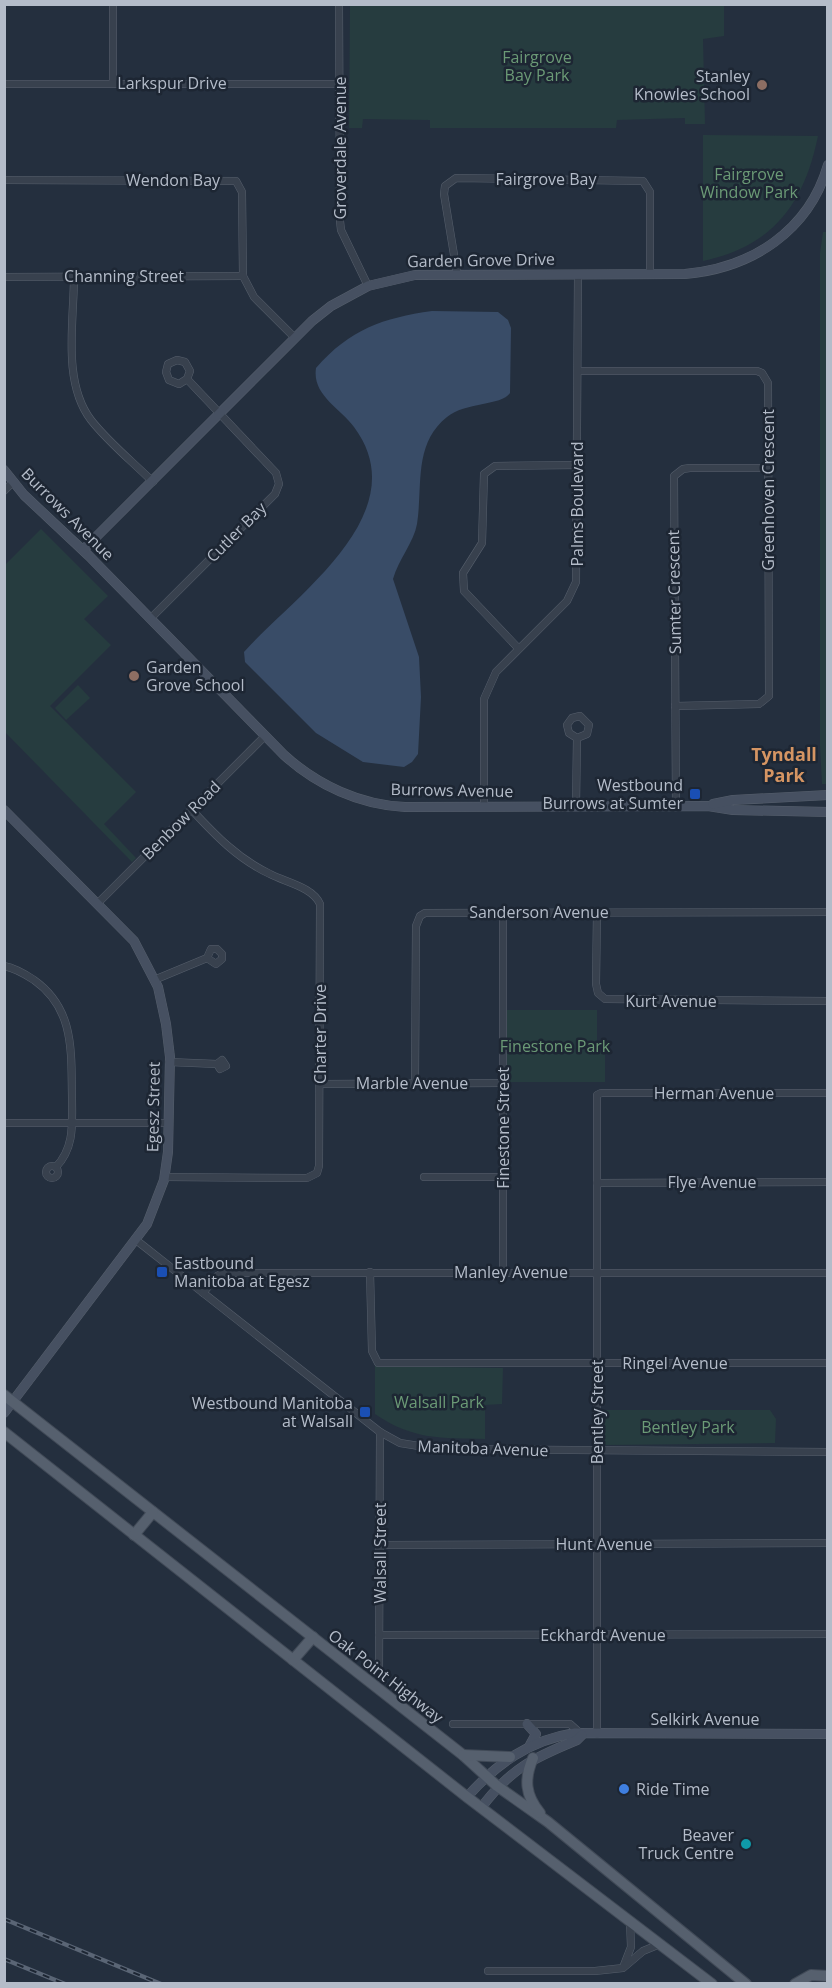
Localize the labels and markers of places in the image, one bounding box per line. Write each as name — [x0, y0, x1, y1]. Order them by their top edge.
place label: Stanley Knowles School — [634, 65, 751, 105]
marker: Stanley Knowles School — [755, 78, 769, 92]
place label: Garden Grove School — [146, 656, 244, 696]
marker: Garden Grove School — [127, 669, 141, 683]
place label: Westbound Burrows at Sumter — [543, 774, 683, 814]
marker: Westbound Burrows at Sumter — [688, 787, 702, 801]
place label: Eastbound Manitoba at Egesz — [174, 1252, 310, 1292]
marker: Eastbound Manitoba at Egesz — [155, 1265, 169, 1279]
place label: Westbound Manitoba at Walsall — [192, 1392, 353, 1432]
marker: Westbound Manitoba at Walsall — [358, 1405, 372, 1419]
place label: Ride Time — [636, 1778, 710, 1800]
marker: Ride Time — [617, 1782, 631, 1796]
place label: Beaver Truck Centre — [639, 1824, 734, 1864]
marker: Beaver Truck Centre — [739, 1837, 753, 1851]

